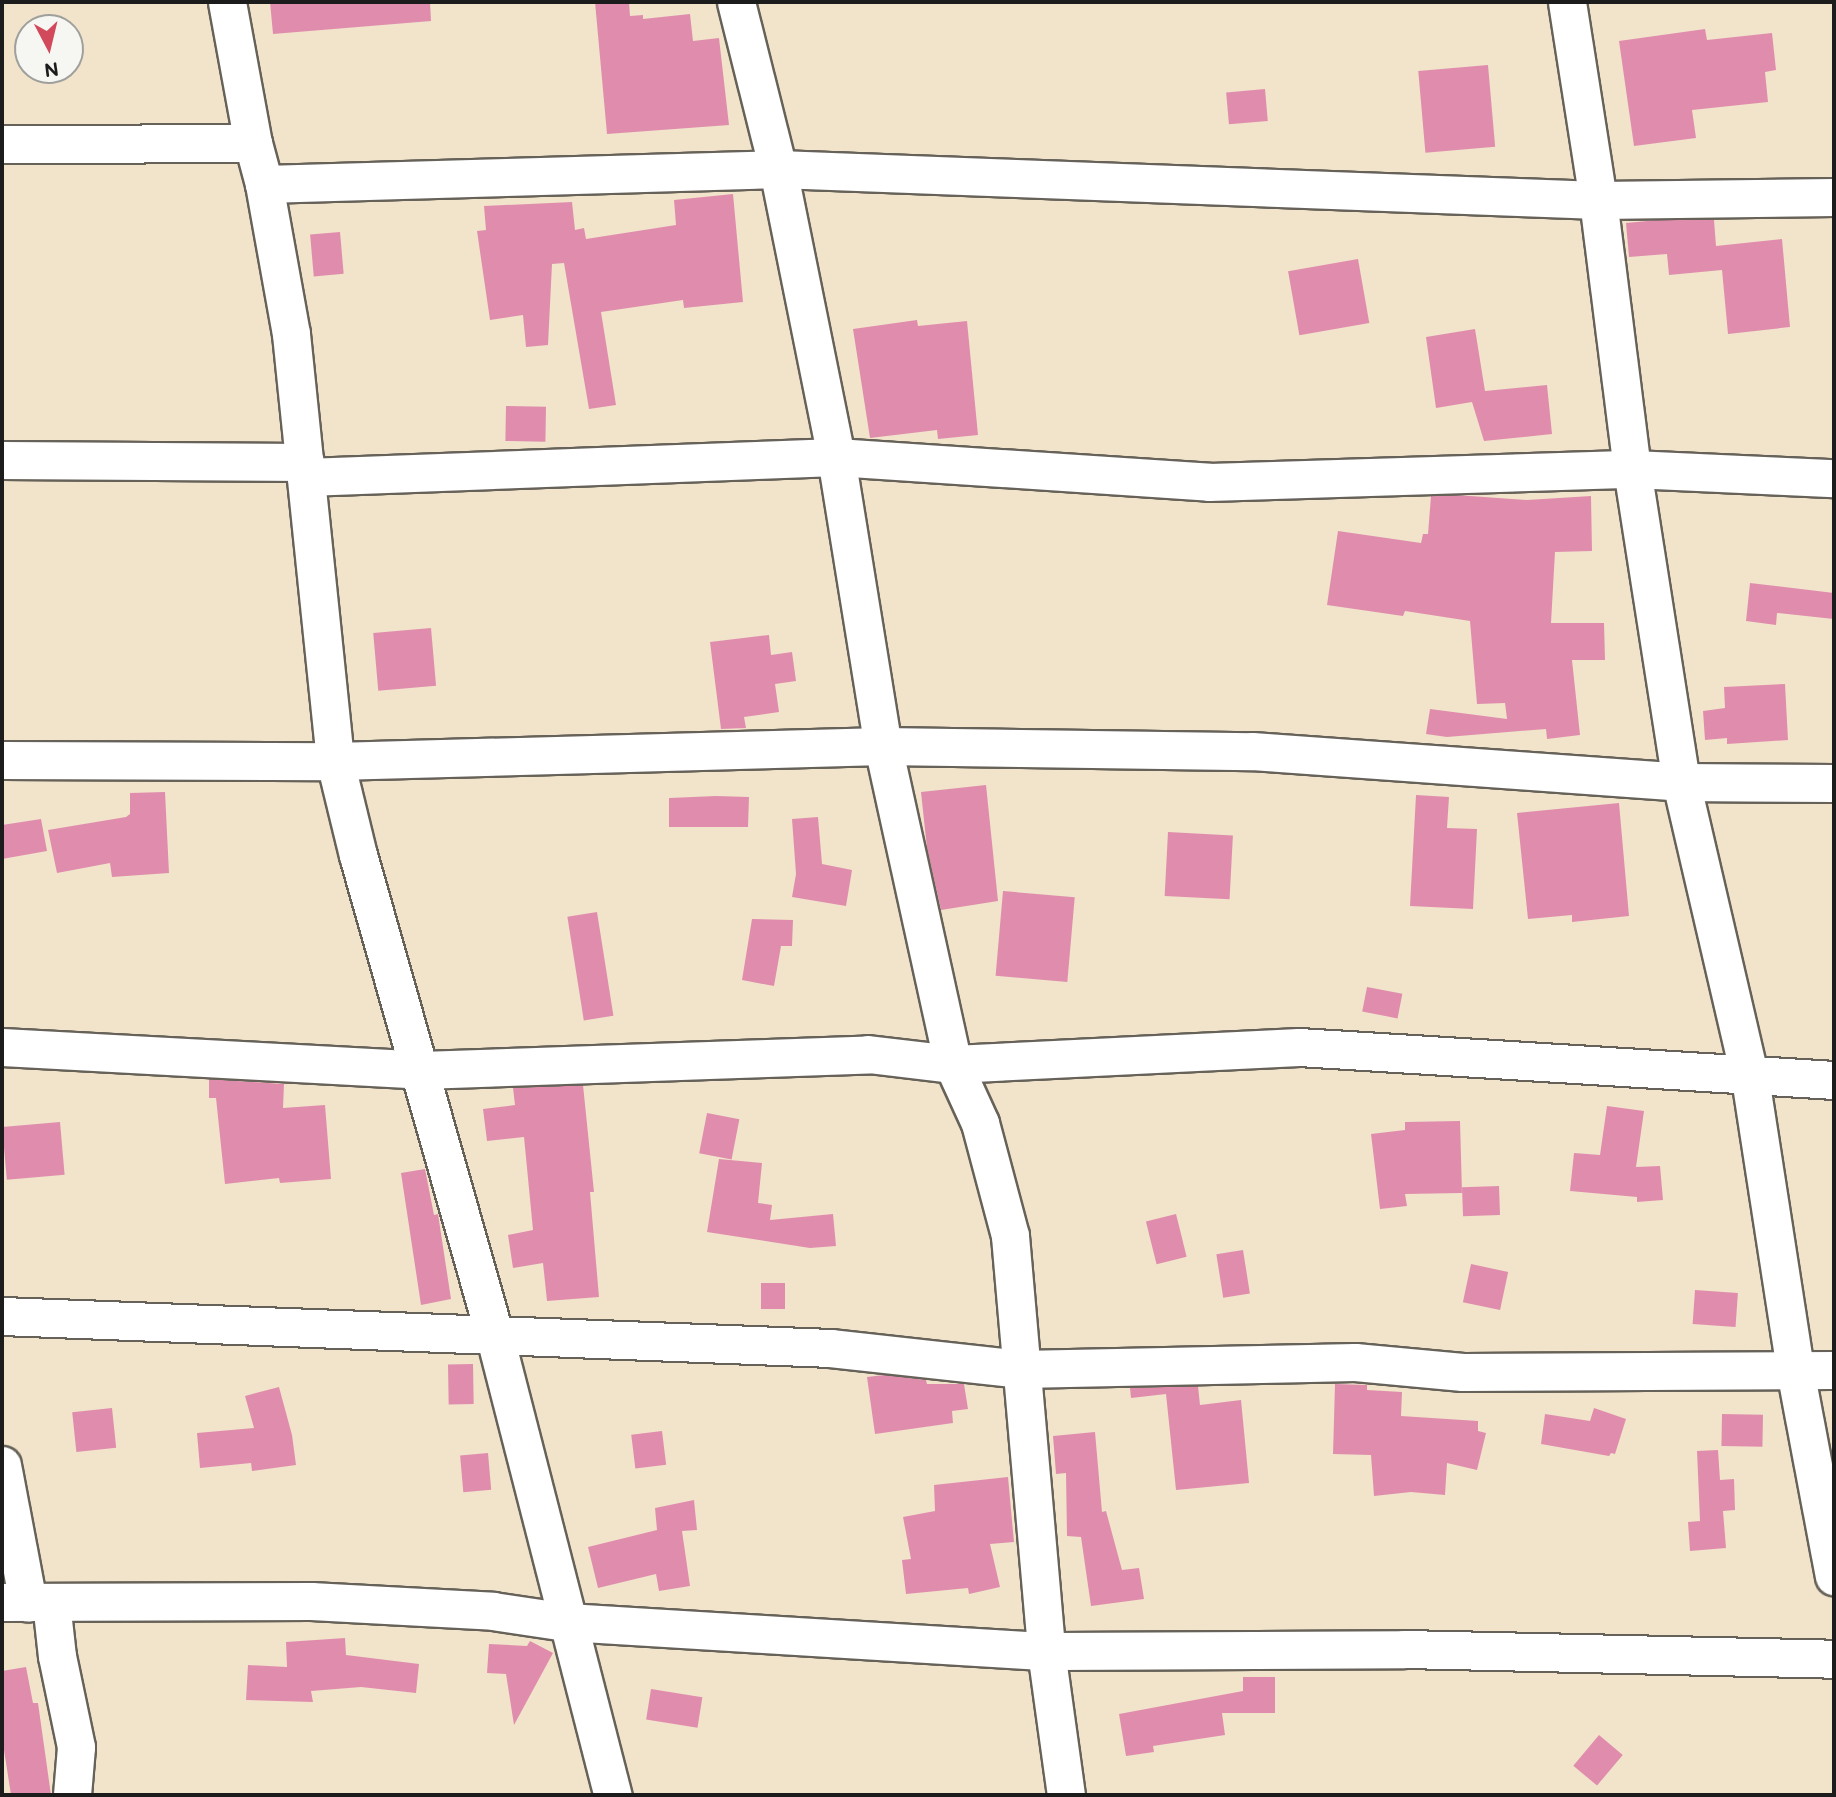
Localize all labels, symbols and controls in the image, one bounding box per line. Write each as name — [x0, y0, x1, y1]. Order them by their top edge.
north arrow — [14, 14, 84, 84]
text: N — [43, 56, 60, 81]

